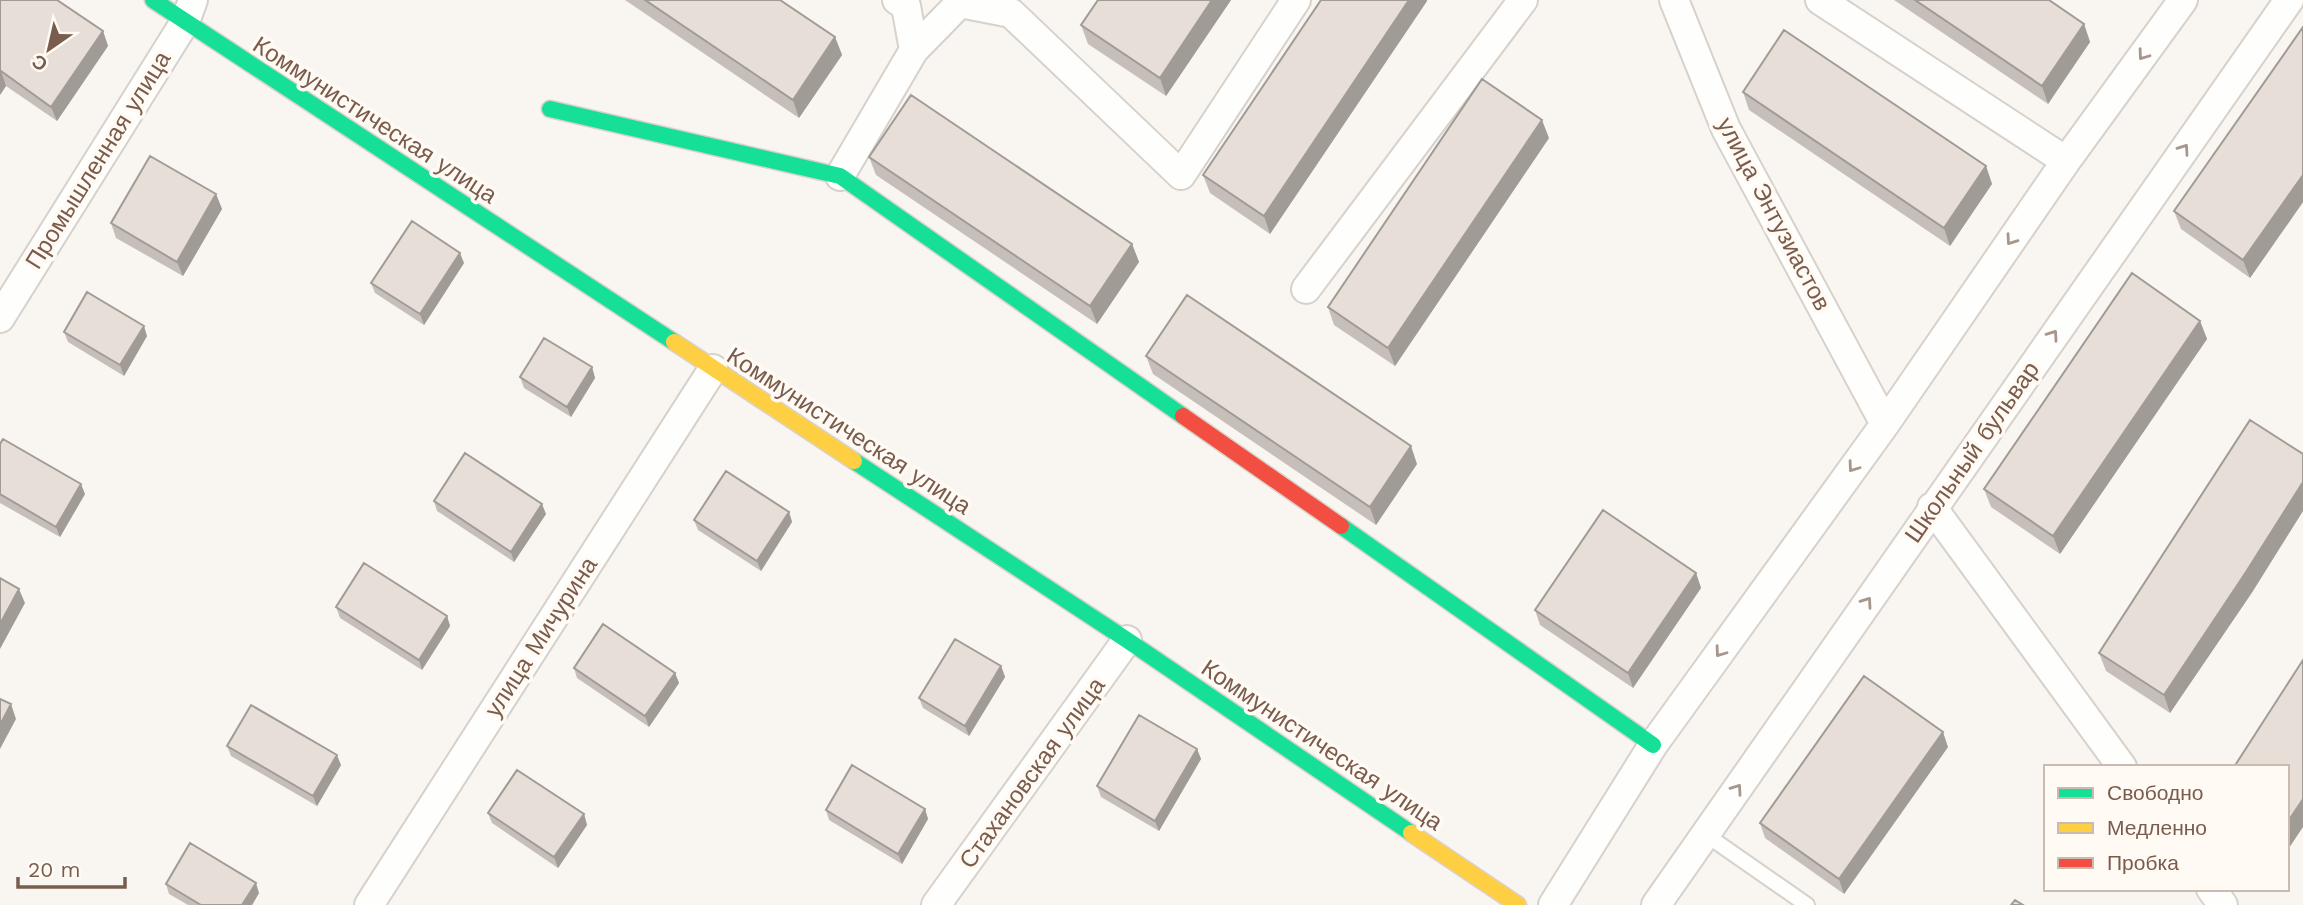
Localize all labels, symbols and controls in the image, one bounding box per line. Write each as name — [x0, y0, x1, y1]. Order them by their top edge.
north arrow — [14, 14, 84, 84]
street label: Коммунистическая улица — [248, 31, 503, 210]
street label: Промышленная улица — [20, 45, 177, 274]
one-way arrow — [2139, 47, 2151, 60]
text: С — [27, 49, 52, 76]
street label: улица Энтузиастов — [1711, 113, 1837, 315]
one-way arrow — [2176, 144, 2188, 157]
one-way arrow — [2006, 233, 2019, 246]
one-way arrow — [2045, 330, 2057, 343]
street label: Коммунистическая улица — [722, 342, 977, 521]
street label: Школьный бульвар — [1899, 356, 2045, 548]
one-way arrow — [1849, 460, 1861, 472]
street label: улица Мичурина — [479, 551, 604, 722]
one-way arrow — [1859, 597, 1871, 610]
one-way arrow — [1716, 644, 1728, 657]
street label: Коммунистическая улица — [1196, 654, 1449, 837]
street label: Стахановская улица — [953, 672, 1111, 874]
legend — [2044, 765, 2289, 891]
text: Свободно — [2107, 780, 2204, 805]
one-way arrow — [1729, 784, 1741, 797]
text: Медленно — [2107, 815, 2207, 840]
scale bar — [18, 846, 124, 890]
text: Пробка — [2107, 850, 2179, 875]
text: 20 m — [28, 857, 80, 882]

